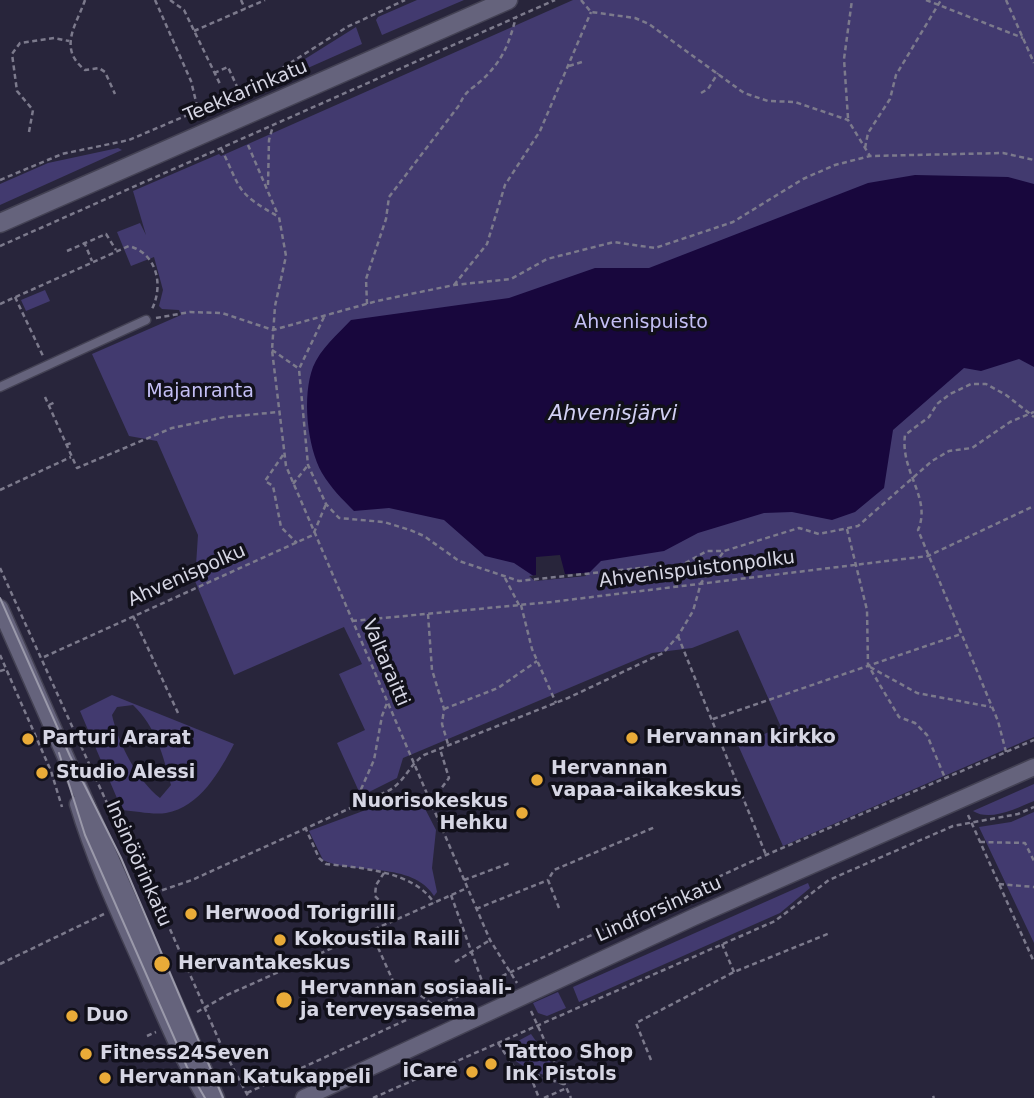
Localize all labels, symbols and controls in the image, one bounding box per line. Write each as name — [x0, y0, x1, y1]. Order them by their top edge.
street label: Teekkarinkatu — [181, 56, 311, 128]
park label: Ahvenispuisto — [574, 312, 708, 334]
park label: Majanranta — [146, 381, 254, 403]
water label: Ahvenisjärvi — [549, 402, 677, 428]
street label: Ahvenispolku — [125, 540, 249, 612]
street label: Ahvenispuistonpolku — [598, 547, 796, 593]
street label: Valtaraitti — [356, 616, 414, 710]
place label: Hervannan kirkko — [646, 727, 836, 749]
place label: Parturi Ararat — [42, 728, 191, 750]
marker: Hervannan kirkko — [624, 730, 640, 746]
marker: Parturi Ararat — [20, 731, 36, 747]
place label: Hervannan vapaa-aikakeskus — [551, 758, 742, 802]
place label: Studio Alessi — [56, 762, 195, 784]
marker: Studio Alessi — [34, 765, 50, 781]
marker: Hervannan vapaa-aikakeskus — [529, 772, 545, 788]
place label: Nuorisokeskus Hehku — [351, 791, 508, 835]
street label: Insinöörinkatu — [100, 798, 176, 930]
marker: Nuorisokeskus Hehku — [514, 805, 530, 821]
street label: Lindforsinkatu — [593, 872, 725, 948]
place label: Herwood Torigrilli — [205, 903, 395, 925]
marker: Herwood Torigrilli — [183, 906, 199, 922]
place label: Kokoustila Raili — [294, 929, 460, 951]
marker: Kokoustila Raili — [272, 932, 288, 948]
place label: Hervantakeskus — [178, 953, 351, 975]
marker: Hervantakeskus — [152, 954, 172, 974]
place label: Hervannan sosiaali- ja terveysasema — [300, 978, 512, 1022]
marker: Hervannan sosiaali- ja terveysasema — [274, 990, 294, 1010]
place label: Duo — [86, 1005, 128, 1027]
marker: Duo — [64, 1008, 80, 1024]
place label: Tattoo Shop Ink Pistols — [505, 1042, 633, 1086]
place label: Fitness24Seven — [100, 1043, 269, 1065]
marker: Fitness24Seven — [78, 1046, 94, 1062]
marker: Tattoo Shop Ink Pistols — [483, 1056, 499, 1072]
place label: iCare — [402, 1061, 458, 1083]
marker: iCare — [464, 1064, 480, 1080]
place label: Hervannan Katukappeli — [119, 1067, 371, 1089]
marker: Hervannan Katukappeli — [97, 1070, 113, 1086]

